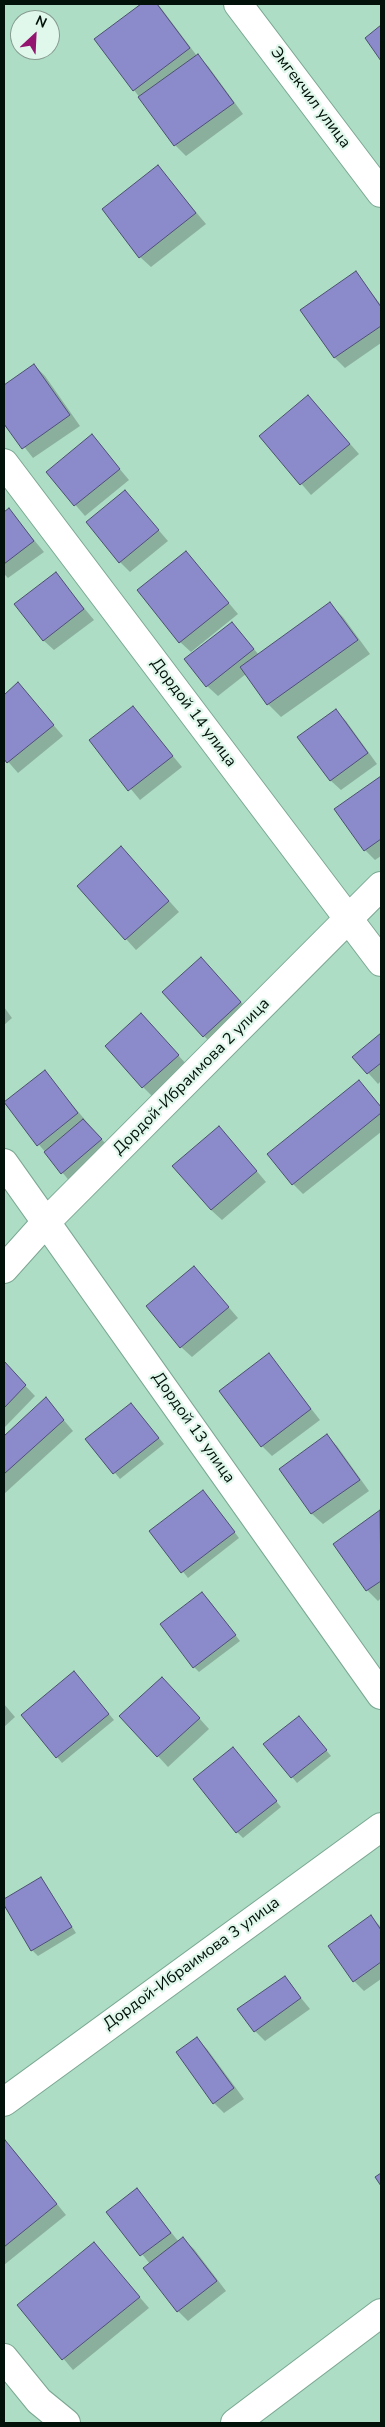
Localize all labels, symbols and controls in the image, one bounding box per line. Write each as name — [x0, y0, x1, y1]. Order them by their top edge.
north arrow — [10, 10, 60, 60]
text: N — [32, 11, 50, 33]
street label: Эмгекчил улица — [266, 44, 354, 152]
street label: Дордой 14 улица — [146, 655, 240, 771]
street label: Дордой-Ибраимова 2 улица — [110, 995, 274, 1159]
street label: Дордой 13 улица — [148, 1369, 238, 1487]
street label: Дордой-Ибраимова 3 улица — [100, 1894, 284, 2034]

